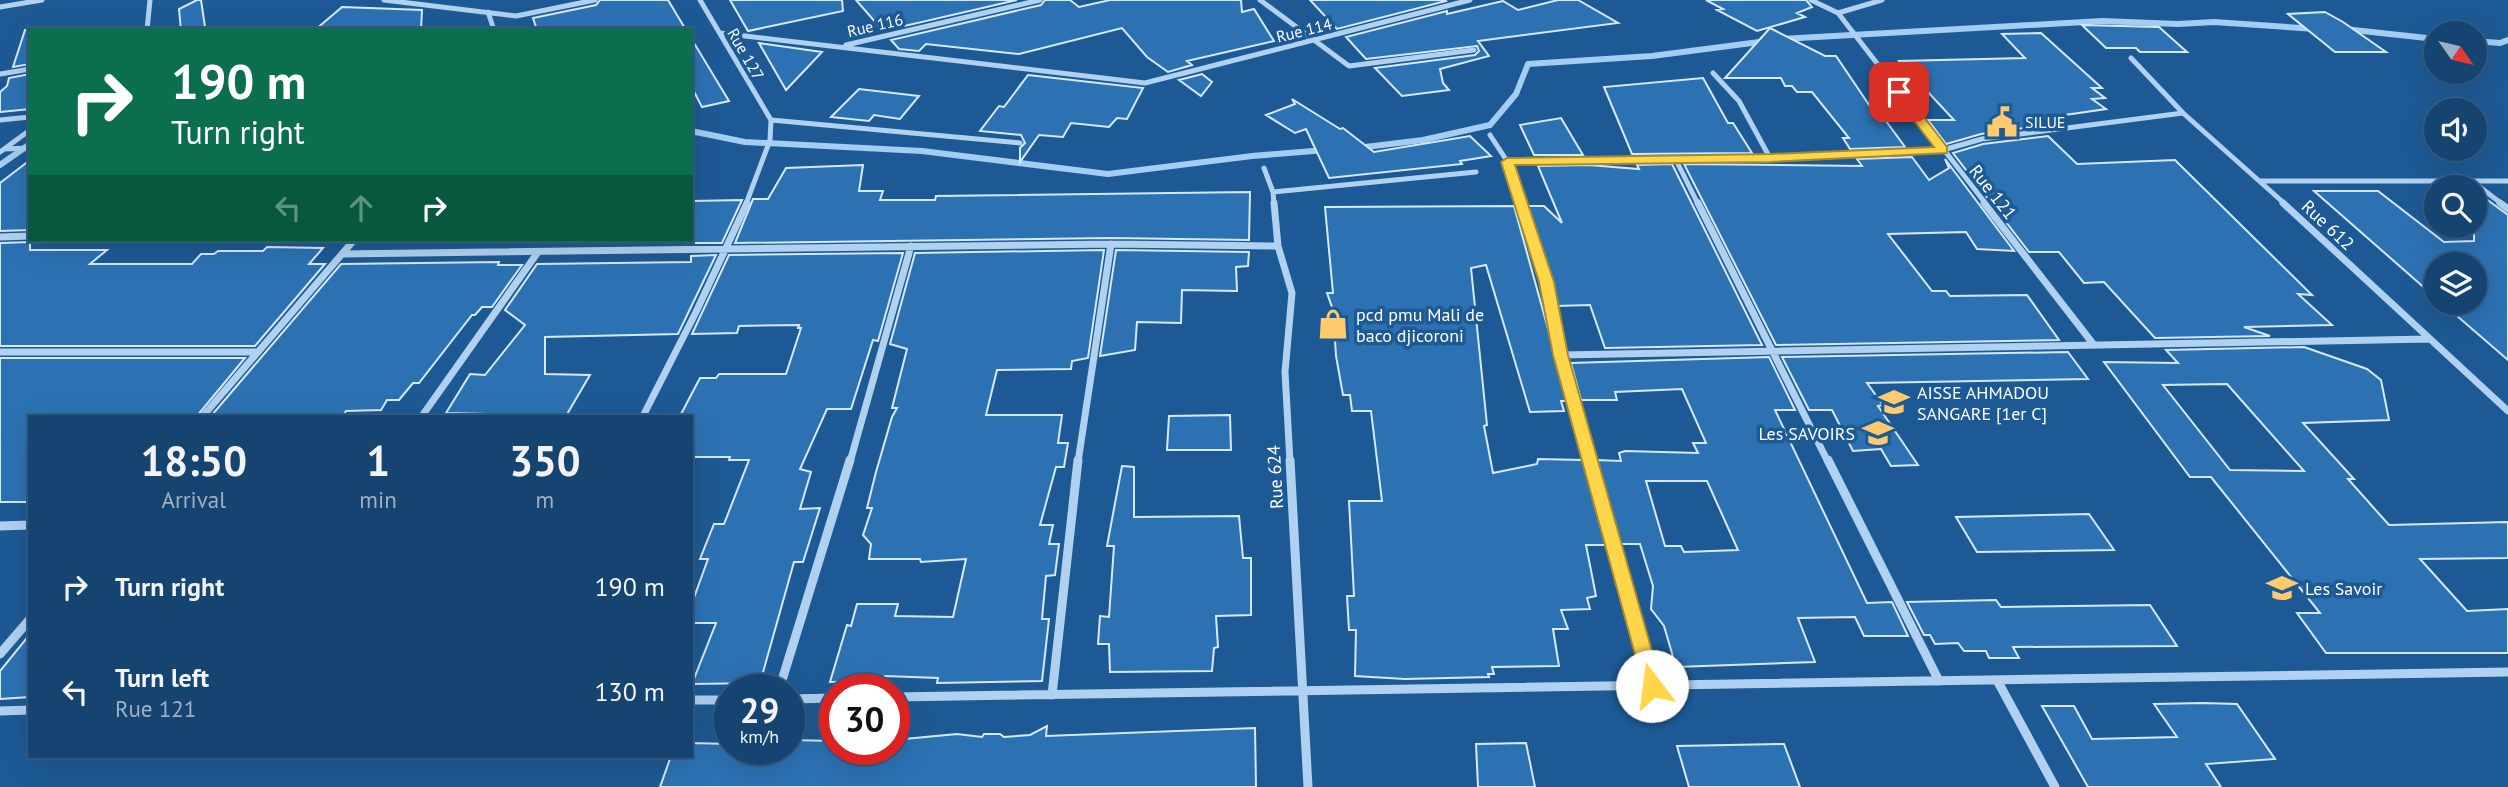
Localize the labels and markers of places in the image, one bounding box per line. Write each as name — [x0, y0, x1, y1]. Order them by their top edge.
pin — [1869, 62, 1929, 122]
public building icon: SILUE — [1985, 105, 2019, 139]
place label: SILUE — [2025, 112, 2065, 132]
place label: pcd pmu Mali de baco djicoroni — [1356, 303, 1484, 347]
shop icon: pcd pmu Mali de baco djicoroni — [1316, 307, 1350, 341]
place label: AISSE AHMADOU SANGARE [1er C] — [1917, 381, 2049, 425]
school or university icon: AISSE AHMADOU SANGARE [1er C] — [1877, 385, 1911, 419]
school or university icon: Les SAVOIRS — [1861, 416, 1895, 450]
place label: Les SAVOIRS — [1758, 422, 1855, 445]
school or university icon: Les Savoir — [2265, 571, 2299, 605]
place label: Les Savoir — [2305, 577, 2382, 600]

